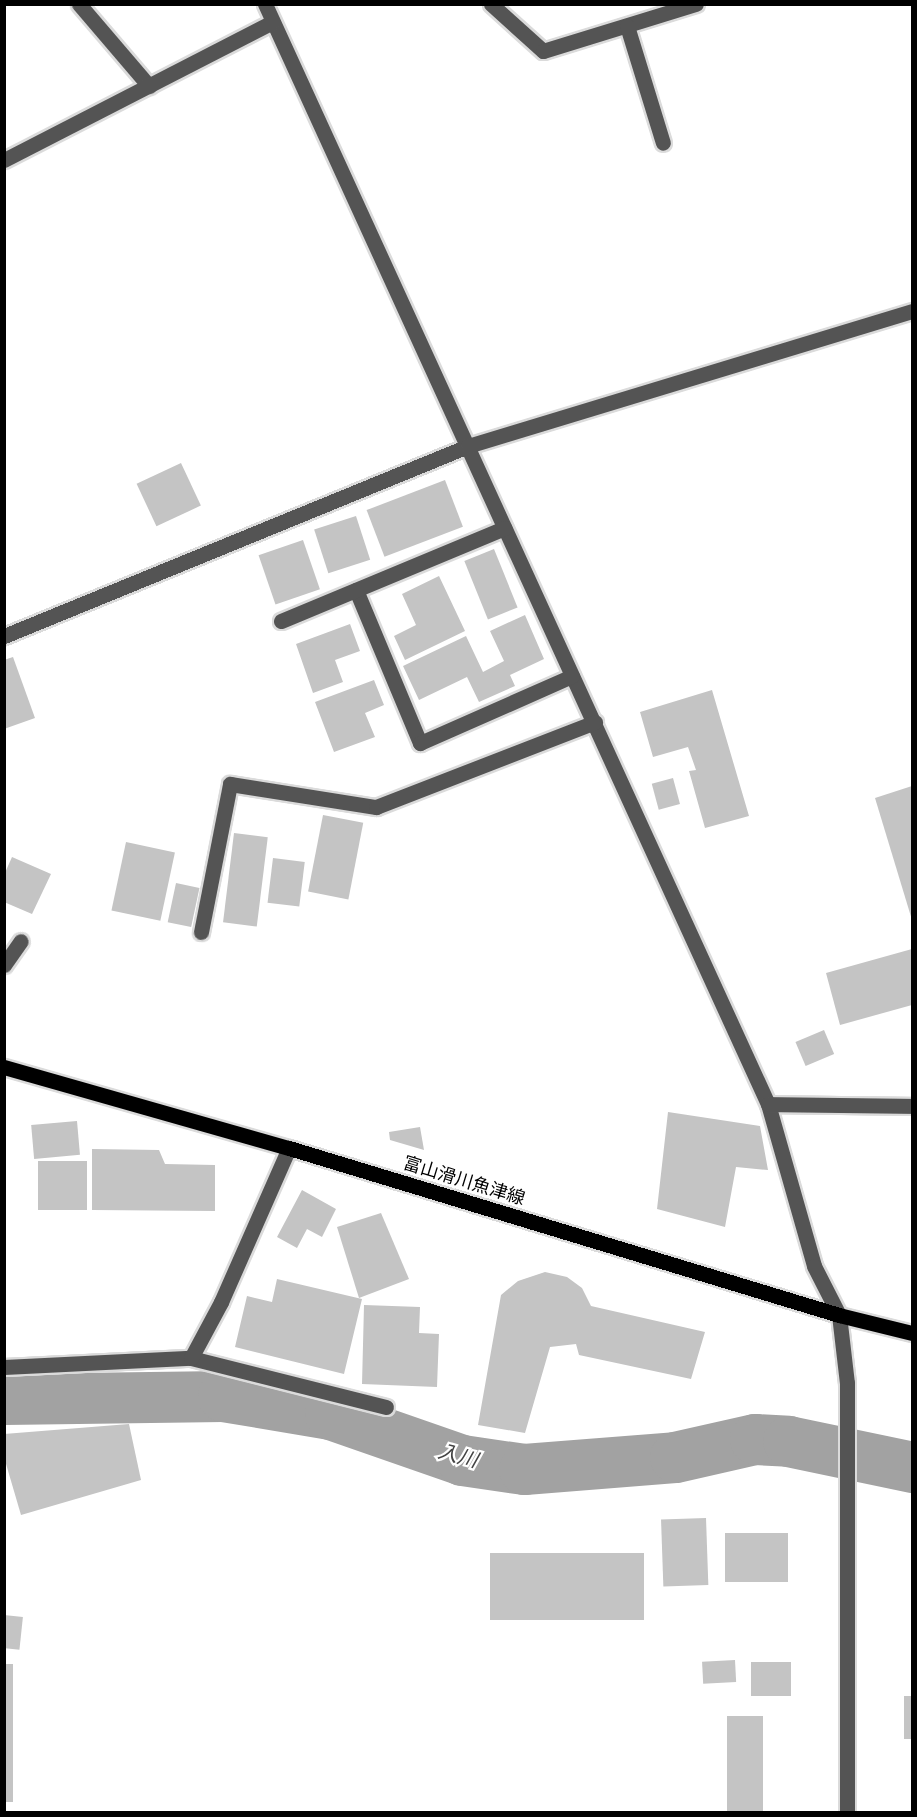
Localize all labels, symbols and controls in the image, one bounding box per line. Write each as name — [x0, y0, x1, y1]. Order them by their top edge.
street label: 富山滑川魚津線 — [401, 1152, 527, 1210]
water label: 入川 — [436, 1439, 480, 1473]

